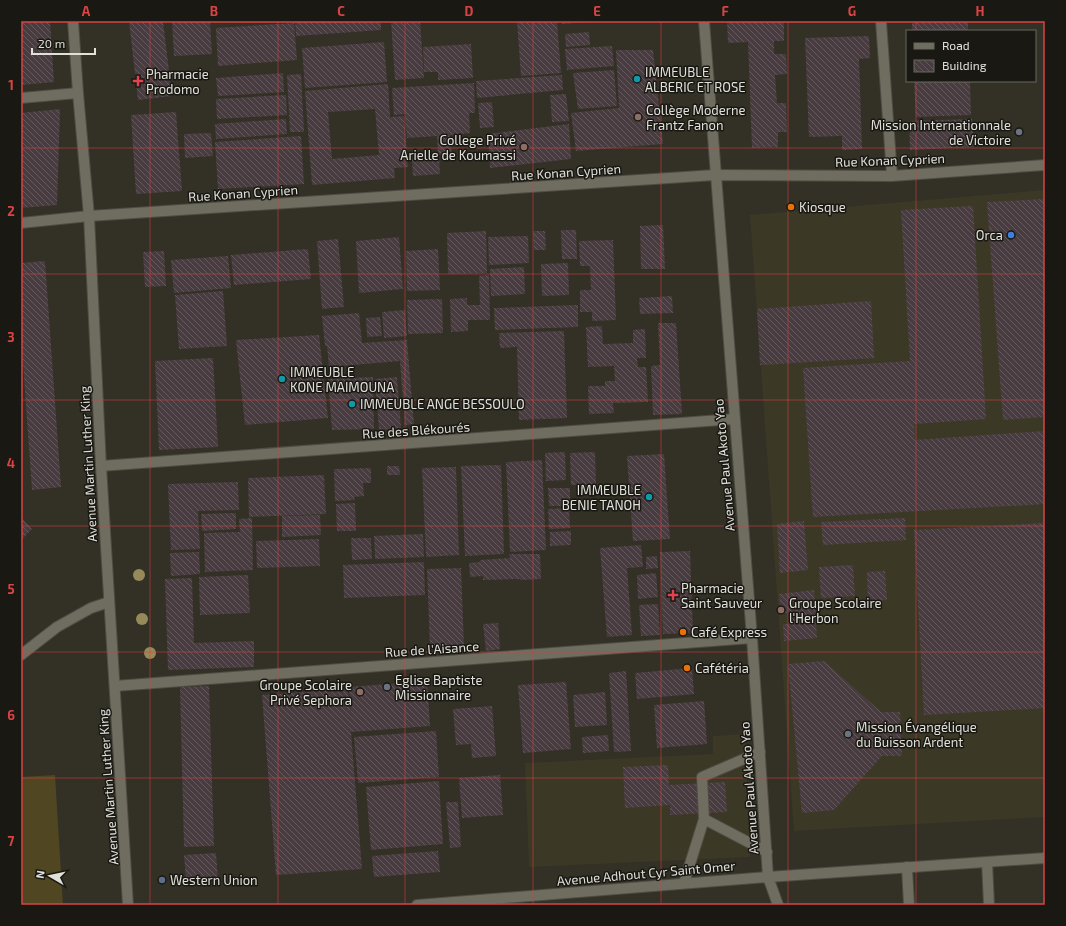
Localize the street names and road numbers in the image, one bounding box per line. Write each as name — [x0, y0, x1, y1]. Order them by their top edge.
street label: Rue Konan Cyprien — [835, 150, 945, 170]
street label: Rue Konan Cyprien — [511, 160, 621, 184]
street label: Rue Konan Cyprien — [188, 181, 298, 205]
street label: Avenue Martin Luther King — [76, 386, 100, 542]
street label: Avenue Paul Akoto Yao — [710, 398, 738, 532]
street label: Rue des Blékourés — [362, 418, 470, 442]
street label: Rue de l'Aisance — [384, 638, 480, 660]
street label: Avenue Martin Luther King — [95, 709, 121, 865]
street label: Avenue Paul Akoto Yao — [736, 721, 762, 855]
street label: Avenue Adhout Cyr Saint Omer — [556, 857, 736, 889]

